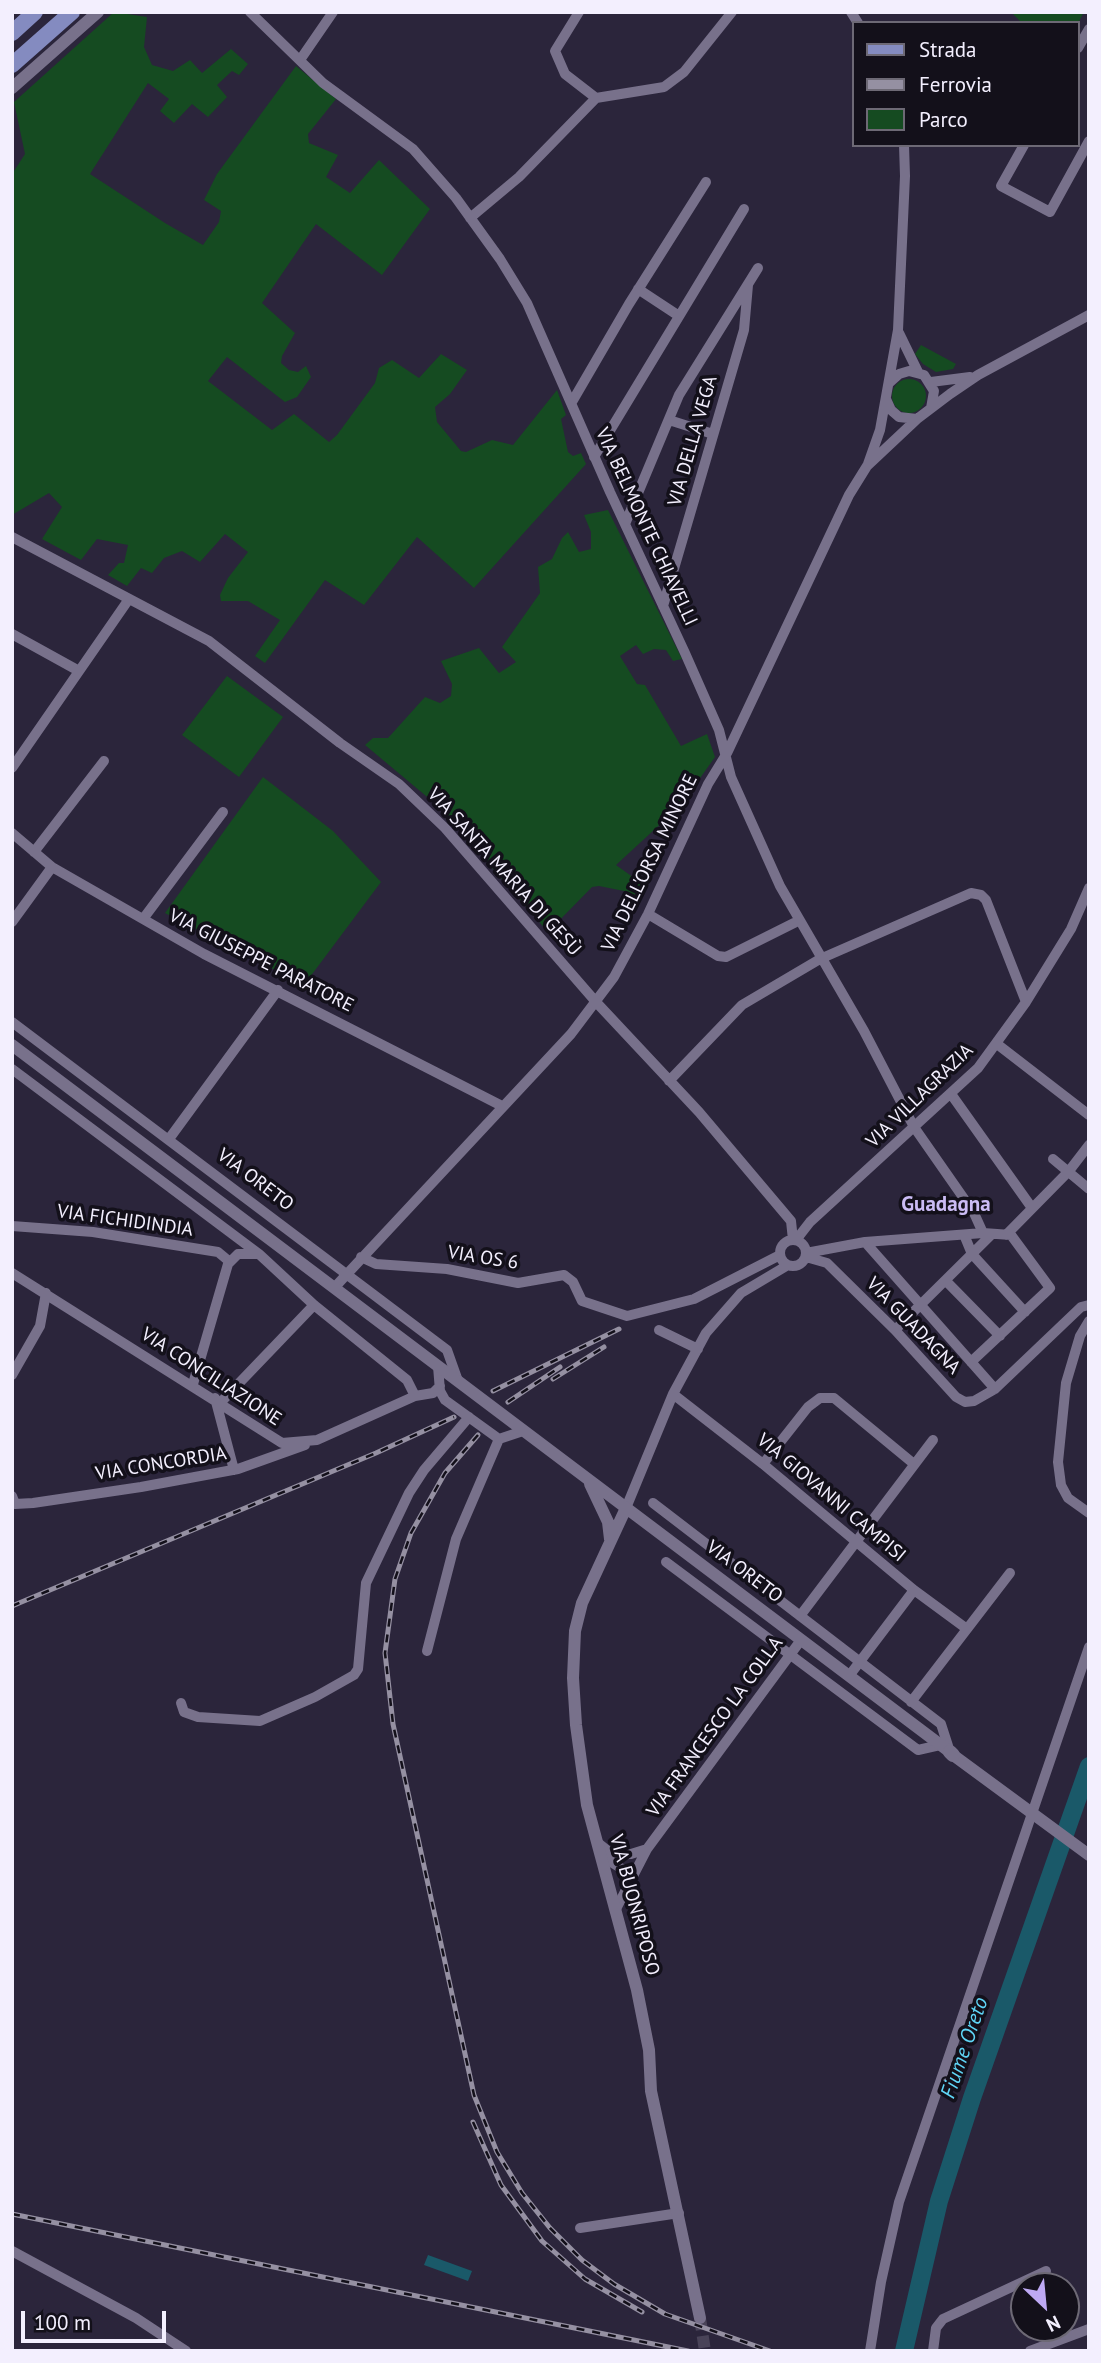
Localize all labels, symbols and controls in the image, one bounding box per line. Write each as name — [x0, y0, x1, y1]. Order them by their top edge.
legend — [852, 21, 1080, 147]
text: Strada — [919, 36, 977, 63]
text: Ferrovia — [919, 71, 992, 98]
text: Parco — [919, 106, 968, 133]
street label: VIA DELLA VEGA — [663, 373, 723, 509]
street label: VIA BELMONTE CHIAVELLI — [590, 424, 702, 630]
street label: VIA DELL'ORSA MINORE — [597, 771, 703, 955]
street label: VIA SANTA MARIA DI GESÙ — [422, 783, 586, 961]
street label: VIA GIUSEPPE PARATORE — [165, 905, 357, 1017]
street label: VIA VILLAGRAZIA — [862, 1039, 978, 1153]
street label: VIA ORETO — [212, 1144, 298, 1216]
district label: Guadagna — [901, 1192, 991, 1218]
street label: VIA FICHIDINDIA — [56, 1200, 194, 1242]
street label: VIA OS 6 — [446, 1241, 520, 1275]
street label: VIA GUADAGNA — [861, 1273, 965, 1379]
street label: VIA CONCILIAZIONE — [136, 1323, 286, 1431]
street label: VIA GIOVANNI CAMPISI — [752, 1429, 910, 1567]
street label: VIA CONCORDIA — [94, 1442, 228, 1486]
street label: VIA ORETO — [701, 1536, 787, 1608]
street label: VIA FRANCESCO LA COLLA — [642, 1633, 788, 1821]
street label: VIA BUONRIPOSO — [604, 1832, 664, 1978]
water label: Fiume Oreto — [936, 1994, 994, 2102]
north arrow — [1010, 2272, 1080, 2342]
scale bar — [24, 2296, 170, 2340]
text: 100 m — [34, 2309, 91, 2336]
text: N — [1042, 2311, 1064, 2338]

